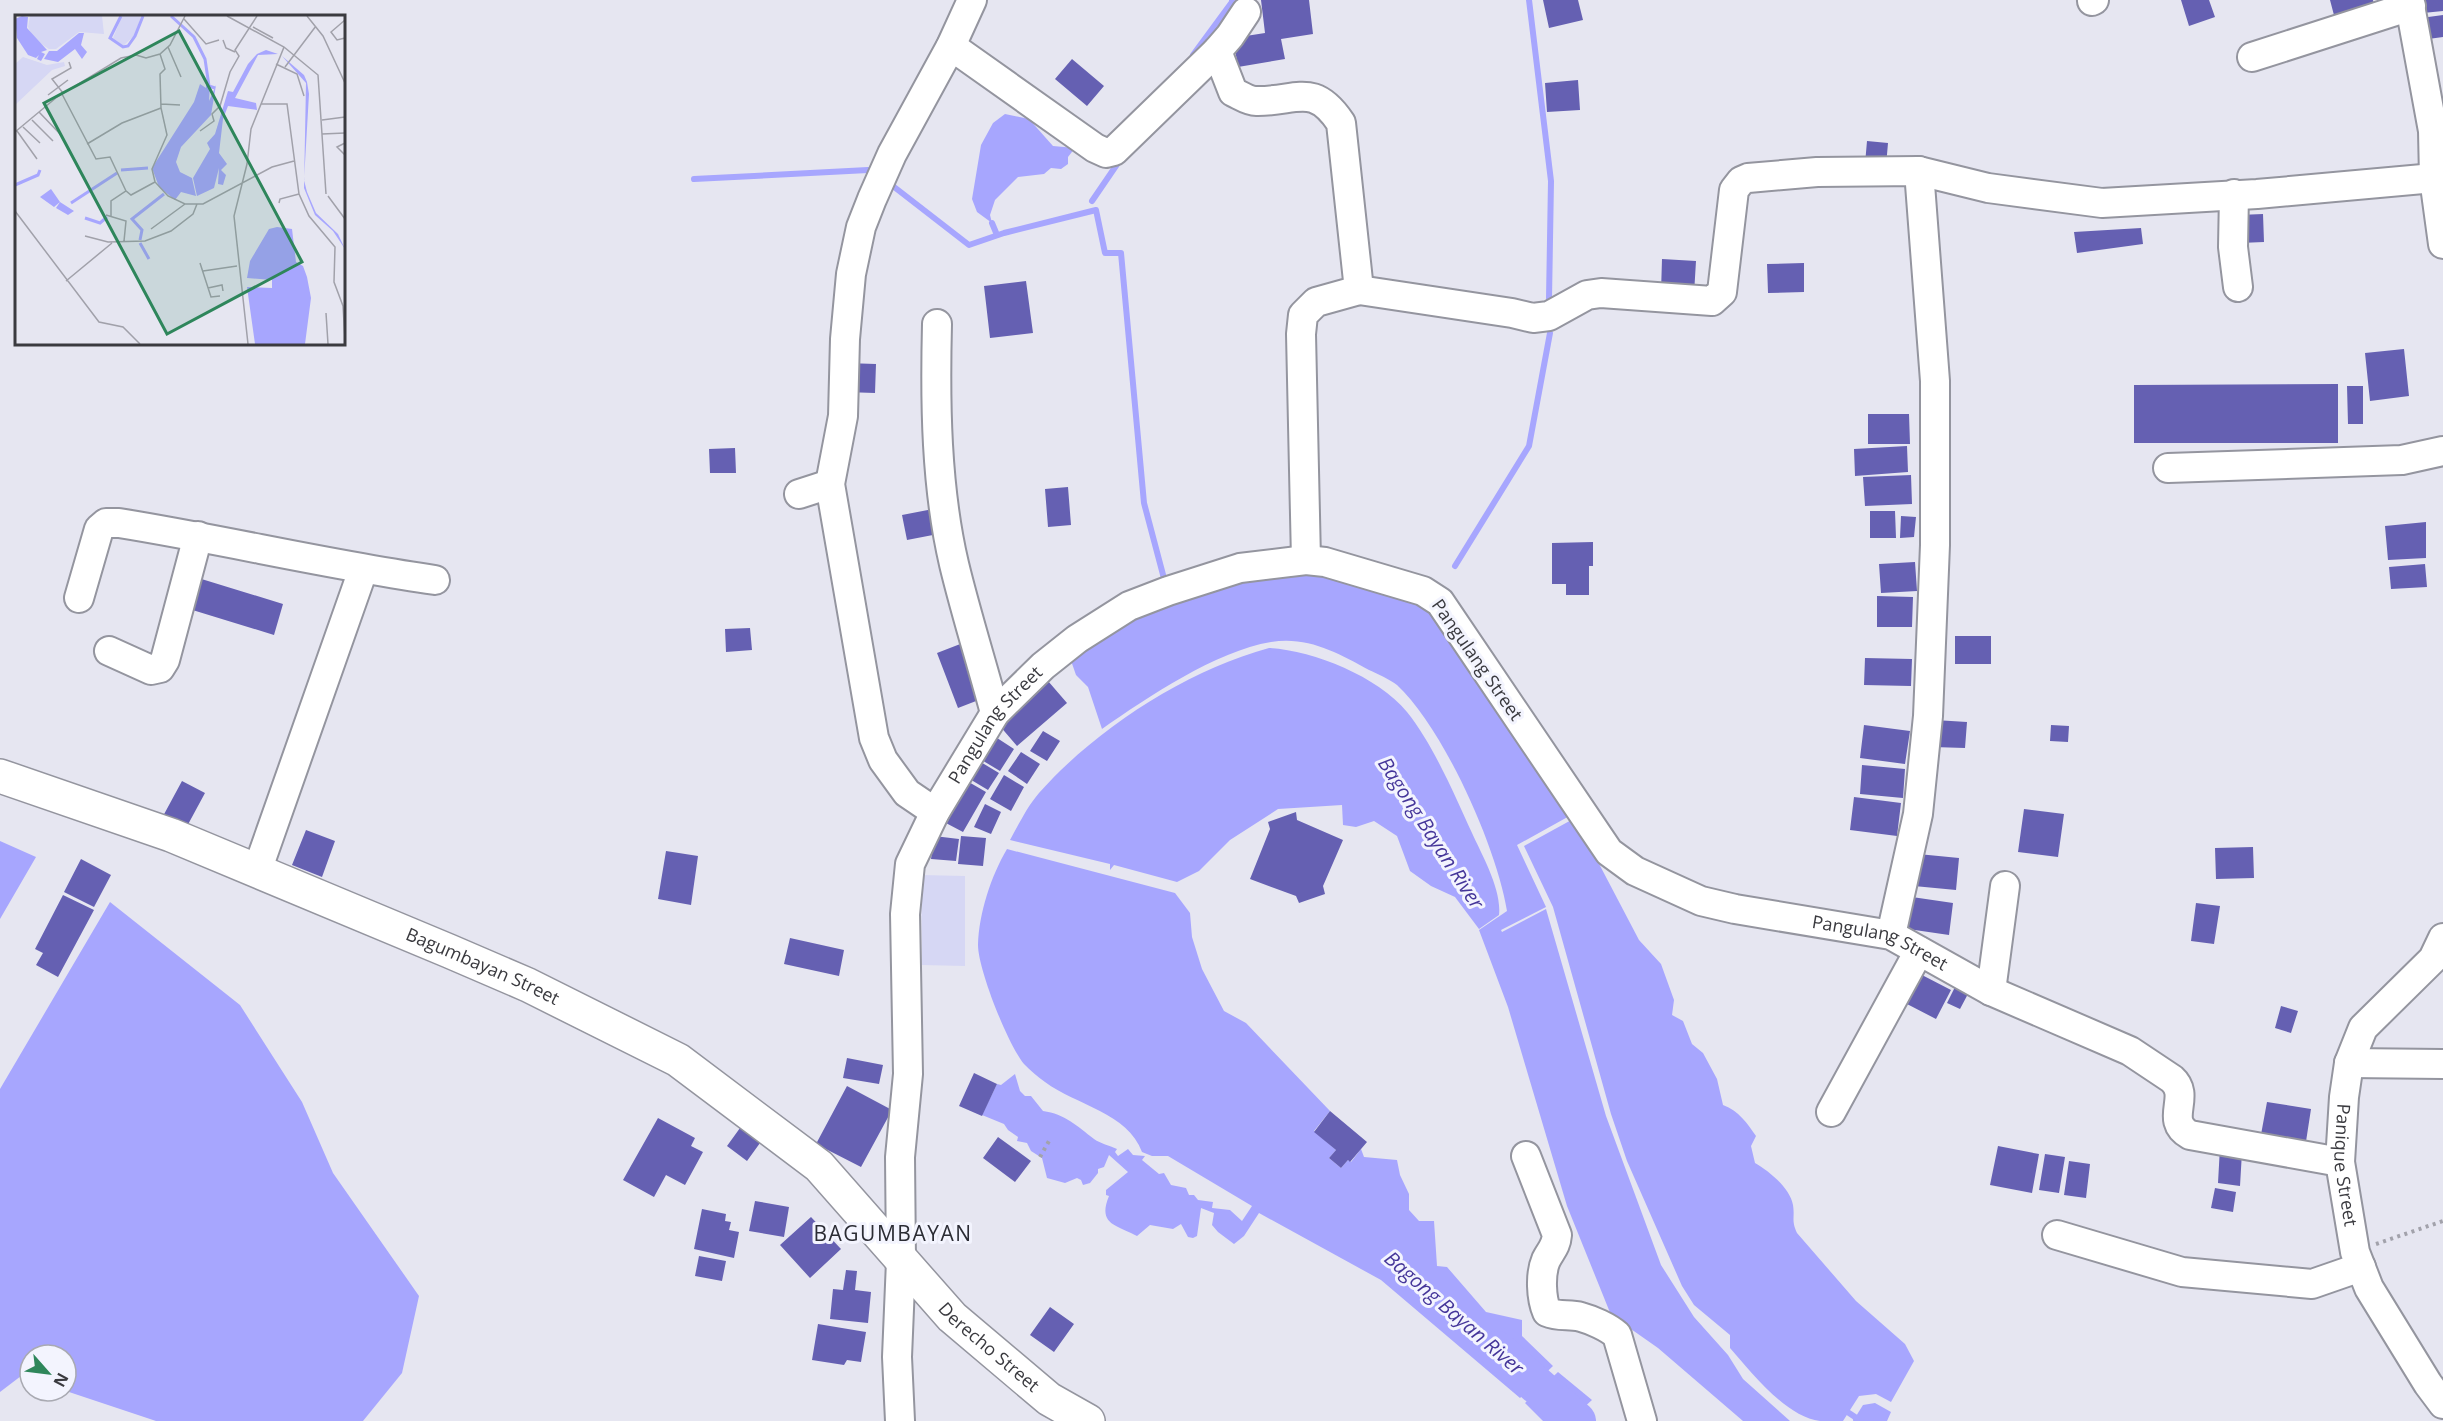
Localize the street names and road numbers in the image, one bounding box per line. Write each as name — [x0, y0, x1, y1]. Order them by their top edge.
street label: Pangulang Street — [1427, 594, 1529, 725]
street label: Pangulang Street — [942, 660, 1047, 788]
street label: Pangulang Street — [1810, 909, 1952, 975]
street label: Bagumbayan Street — [403, 921, 564, 1010]
street label: Panique Street — [2329, 1103, 2364, 1228]
street label: Derecho Street — [933, 1297, 1045, 1397]

